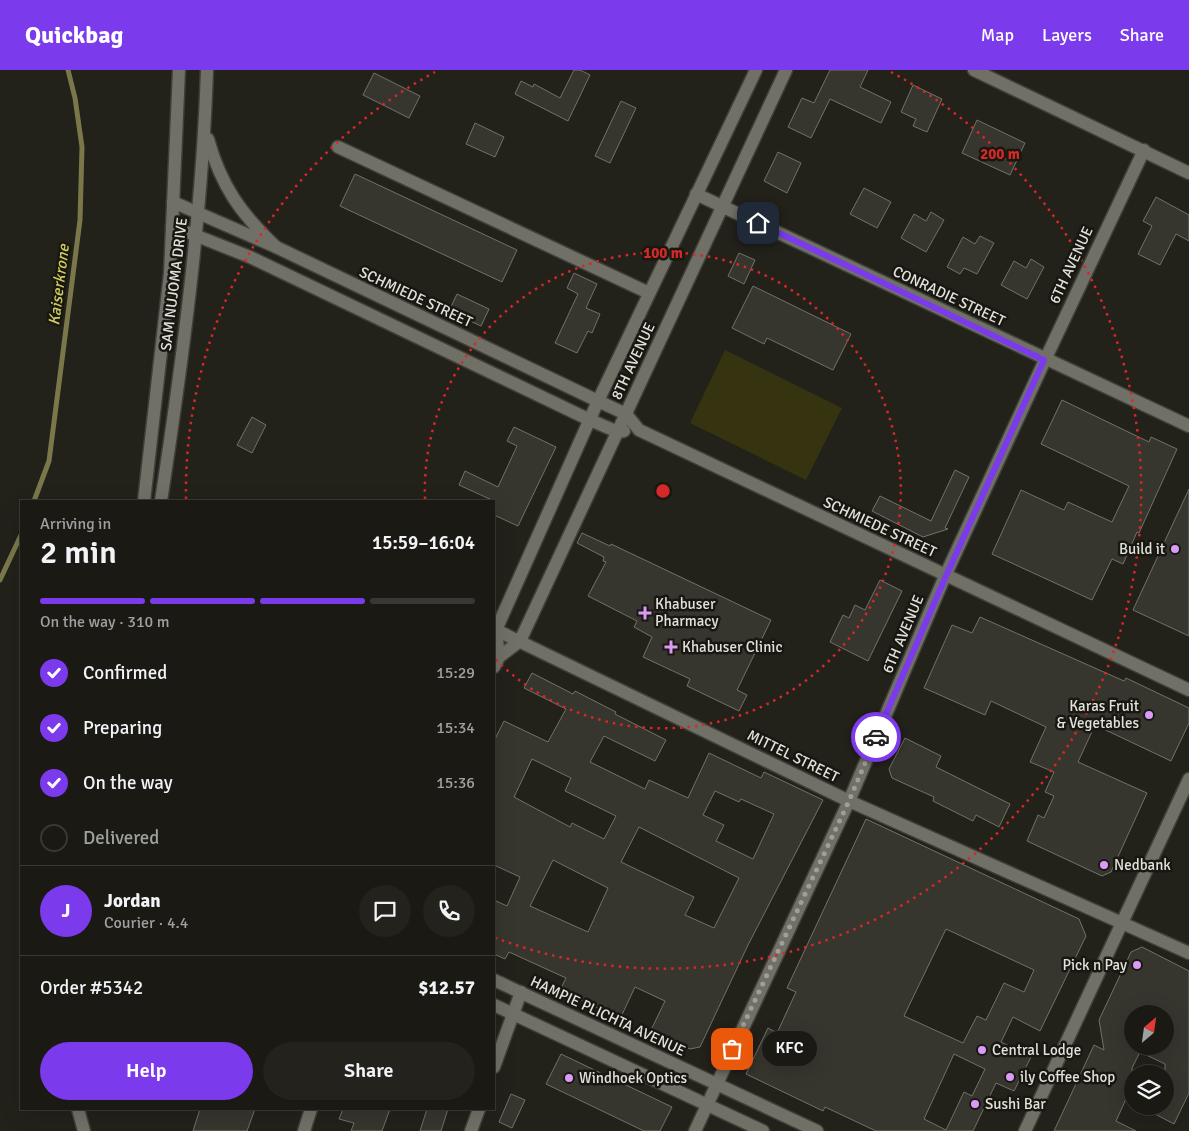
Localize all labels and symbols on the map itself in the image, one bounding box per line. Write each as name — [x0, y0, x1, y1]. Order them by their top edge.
text: 200 m — [980, 145, 1020, 163]
pin — [737, 202, 779, 244]
street label: SAM NUJOMA DRIVE — [157, 216, 191, 352]
street label: 6TH AVENUE — [1045, 224, 1097, 306]
water label: Kaiserkrone — [44, 242, 74, 327]
text: 100 m — [643, 244, 683, 262]
street label: CONRADIE STREET — [890, 262, 1009, 330]
street label: SCHMIEDE STREET — [357, 263, 476, 331]
street label: 8TH AVENUE — [607, 320, 659, 402]
centre of rings — [654, 482, 672, 500]
street label: SCHMIEDE STREET — [821, 493, 940, 561]
place label: Build it — [1119, 540, 1165, 558]
marker: Build it — [1169, 543, 1181, 555]
street label: 6TH AVENUE — [878, 592, 928, 676]
place label: Khabuser Pharmacy — [655, 595, 718, 630]
marker: Khabuser Pharmacy — [639, 607, 651, 619]
place label: Khabuser Clinic — [682, 638, 783, 656]
marker: Khabuser Clinic — [664, 640, 678, 654]
place label: Karas Fruit & Vegetables — [1056, 697, 1139, 732]
marker: Karas Fruit & Vegetables — [1143, 709, 1155, 721]
courier — [851, 712, 901, 762]
street label: MITTEL STREET — [744, 726, 842, 786]
place label: Nedbank — [1114, 856, 1171, 874]
marker: Nedbank — [1098, 859, 1110, 871]
place label: Pick n Pay — [1062, 956, 1127, 974]
marker: Pick n Pay — [1131, 959, 1143, 971]
street label: HAMPIE PLICHTA AVENUE — [528, 972, 688, 1060]
north arrow — [1124, 1005, 1174, 1055]
pin — [711, 1028, 753, 1070]
callout: KFC — [762, 1032, 817, 1066]
place label: Central Lodge — [992, 1041, 1081, 1059]
marker: Central Lodge — [976, 1044, 988, 1056]
place label: ily Coffee Shop — [1020, 1068, 1115, 1086]
place label: Windhoek Optics — [579, 1069, 688, 1087]
marker: ily Coffee Shop — [1004, 1071, 1016, 1083]
marker: Windhoek Optics — [563, 1072, 575, 1084]
place label: Sushi Bar — [985, 1095, 1046, 1113]
marker: Sushi Bar — [969, 1098, 981, 1110]

